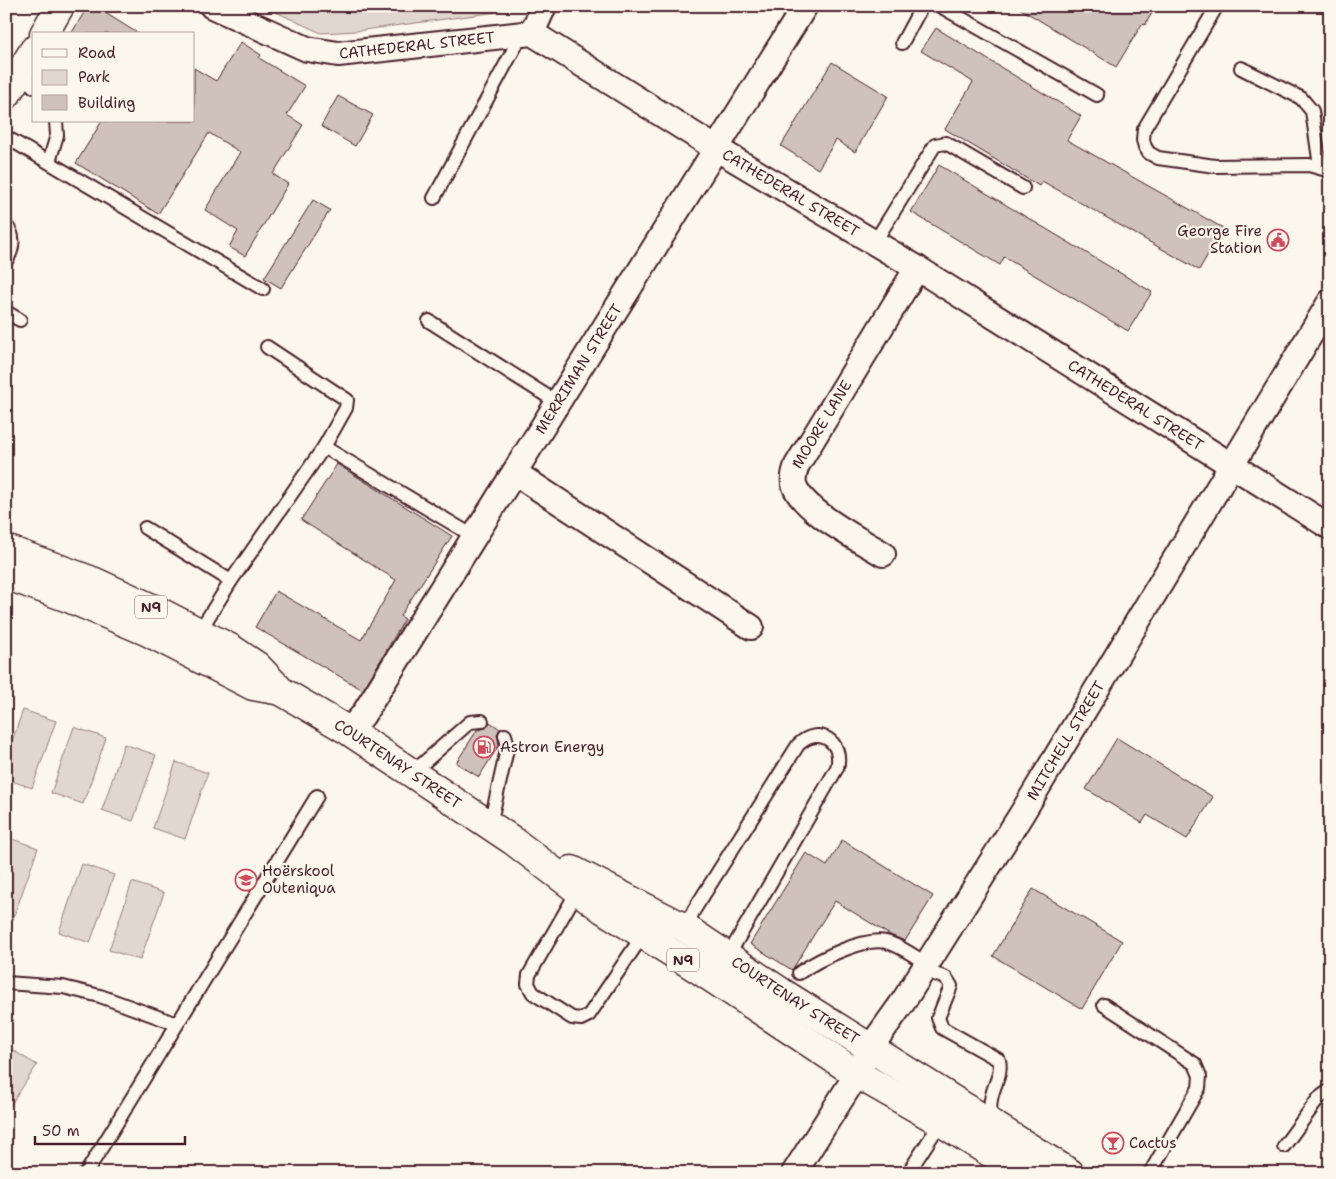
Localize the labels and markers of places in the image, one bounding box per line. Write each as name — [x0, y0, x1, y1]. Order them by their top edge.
place label: George Fire Station — [1177, 221, 1262, 258]
public building icon: George Fire Station — [1266, 228, 1290, 252]
fuel station icon: Astron Energy — [472, 735, 496, 759]
place label: Astron Energy — [500, 737, 604, 757]
place label: Hoërskool Outeniqua — [262, 861, 336, 898]
school or university icon: Hoërskool Outeniqua — [234, 868, 258, 892]
bar icon: Cactus — [1101, 1131, 1125, 1155]
place label: Cactus — [1129, 1133, 1177, 1153]

